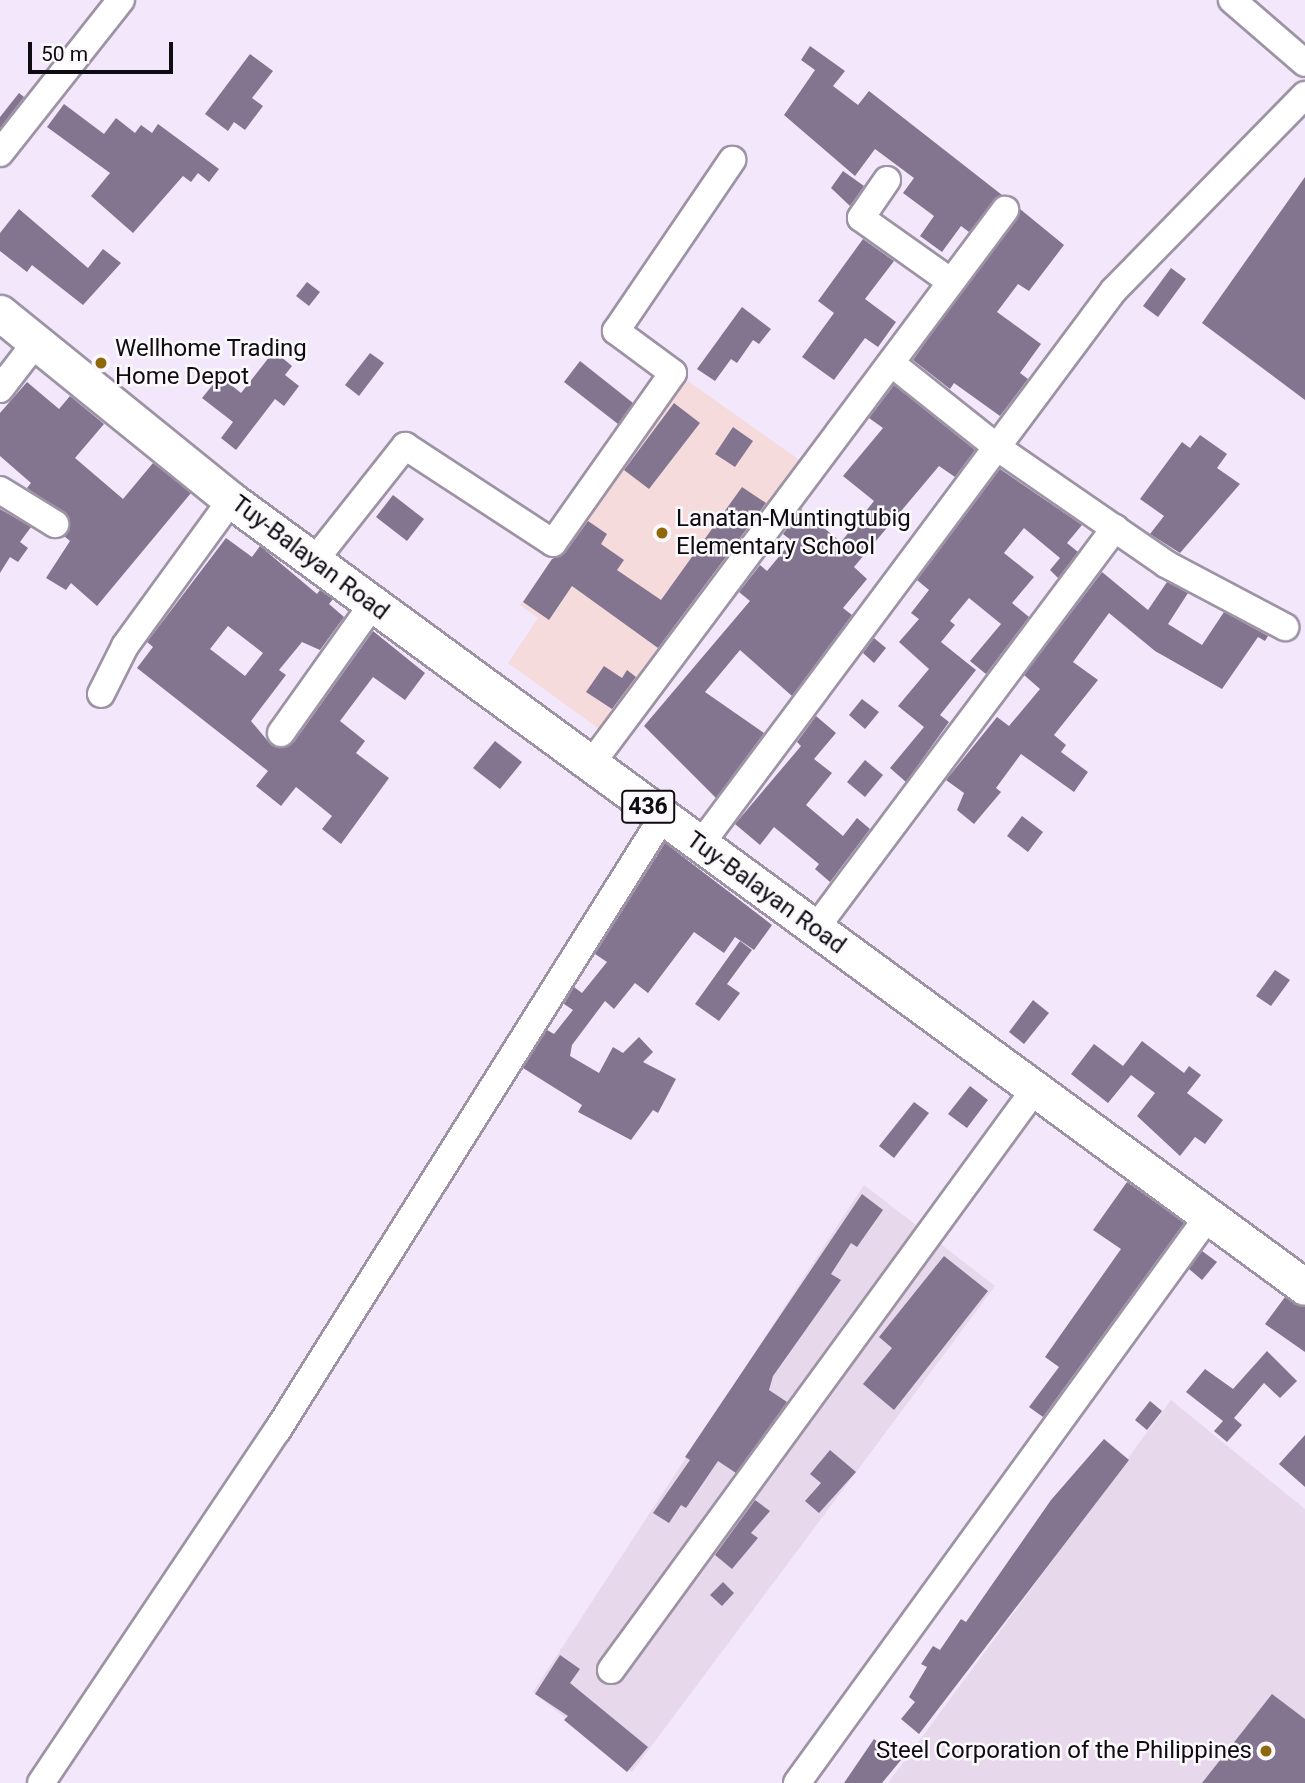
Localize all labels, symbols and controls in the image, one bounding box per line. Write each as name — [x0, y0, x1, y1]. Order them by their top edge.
scale bar — [32, 28, 177, 72]
text: 50 m — [41, 42, 88, 66]
place label: Wellhome Trading Home Depot — [115, 335, 307, 391]
marker: Wellhome Trading Home Depot — [93, 355, 109, 371]
street label: Tuy-Balayan Road — [226, 489, 394, 627]
place label: Lanatan-Muntingtubig Elementary School — [676, 505, 911, 561]
marker: Lanatan-Muntingtubig Elementary School — [654, 525, 670, 541]
road number: 436 — [620, 788, 676, 827]
street label: Tuy-Balayan Road — [681, 826, 851, 960]
place label: Steel Corporation of the Philippines — [876, 1737, 1252, 1765]
marker: Steel Corporation of the Philippines — [1258, 1743, 1274, 1759]

